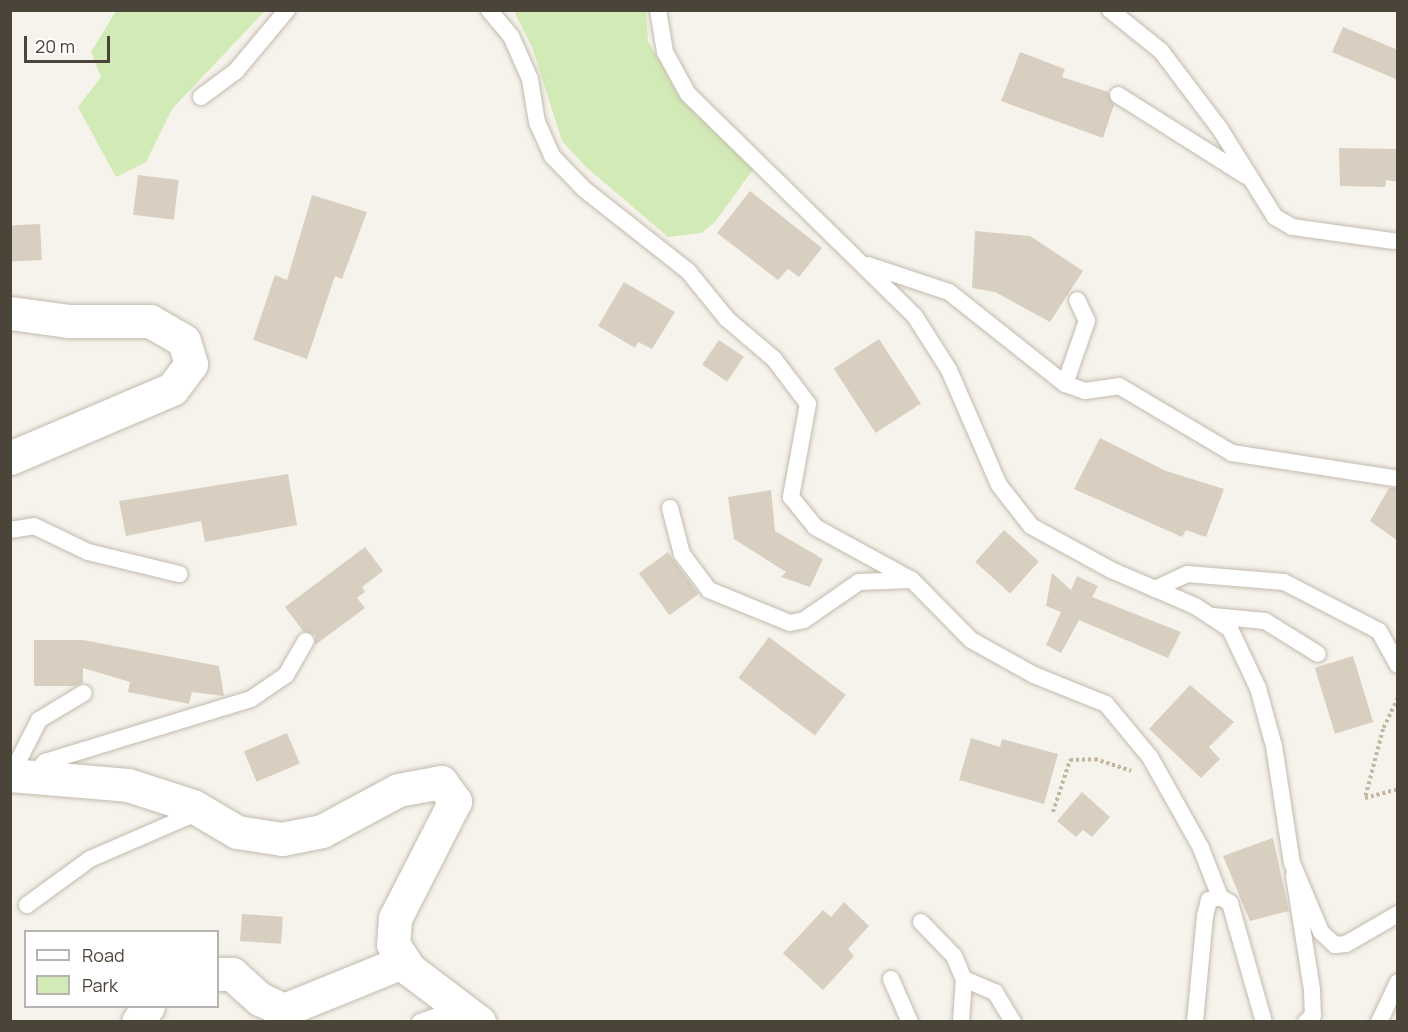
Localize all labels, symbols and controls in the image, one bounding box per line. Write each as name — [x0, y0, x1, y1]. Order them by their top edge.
scale bar — [27, 24, 112, 62]
text: 20 m — [35, 34, 75, 58]
legend — [24, 930, 219, 1008]
text: Road — [82, 943, 125, 967]
text: Park — [82, 973, 118, 997]

